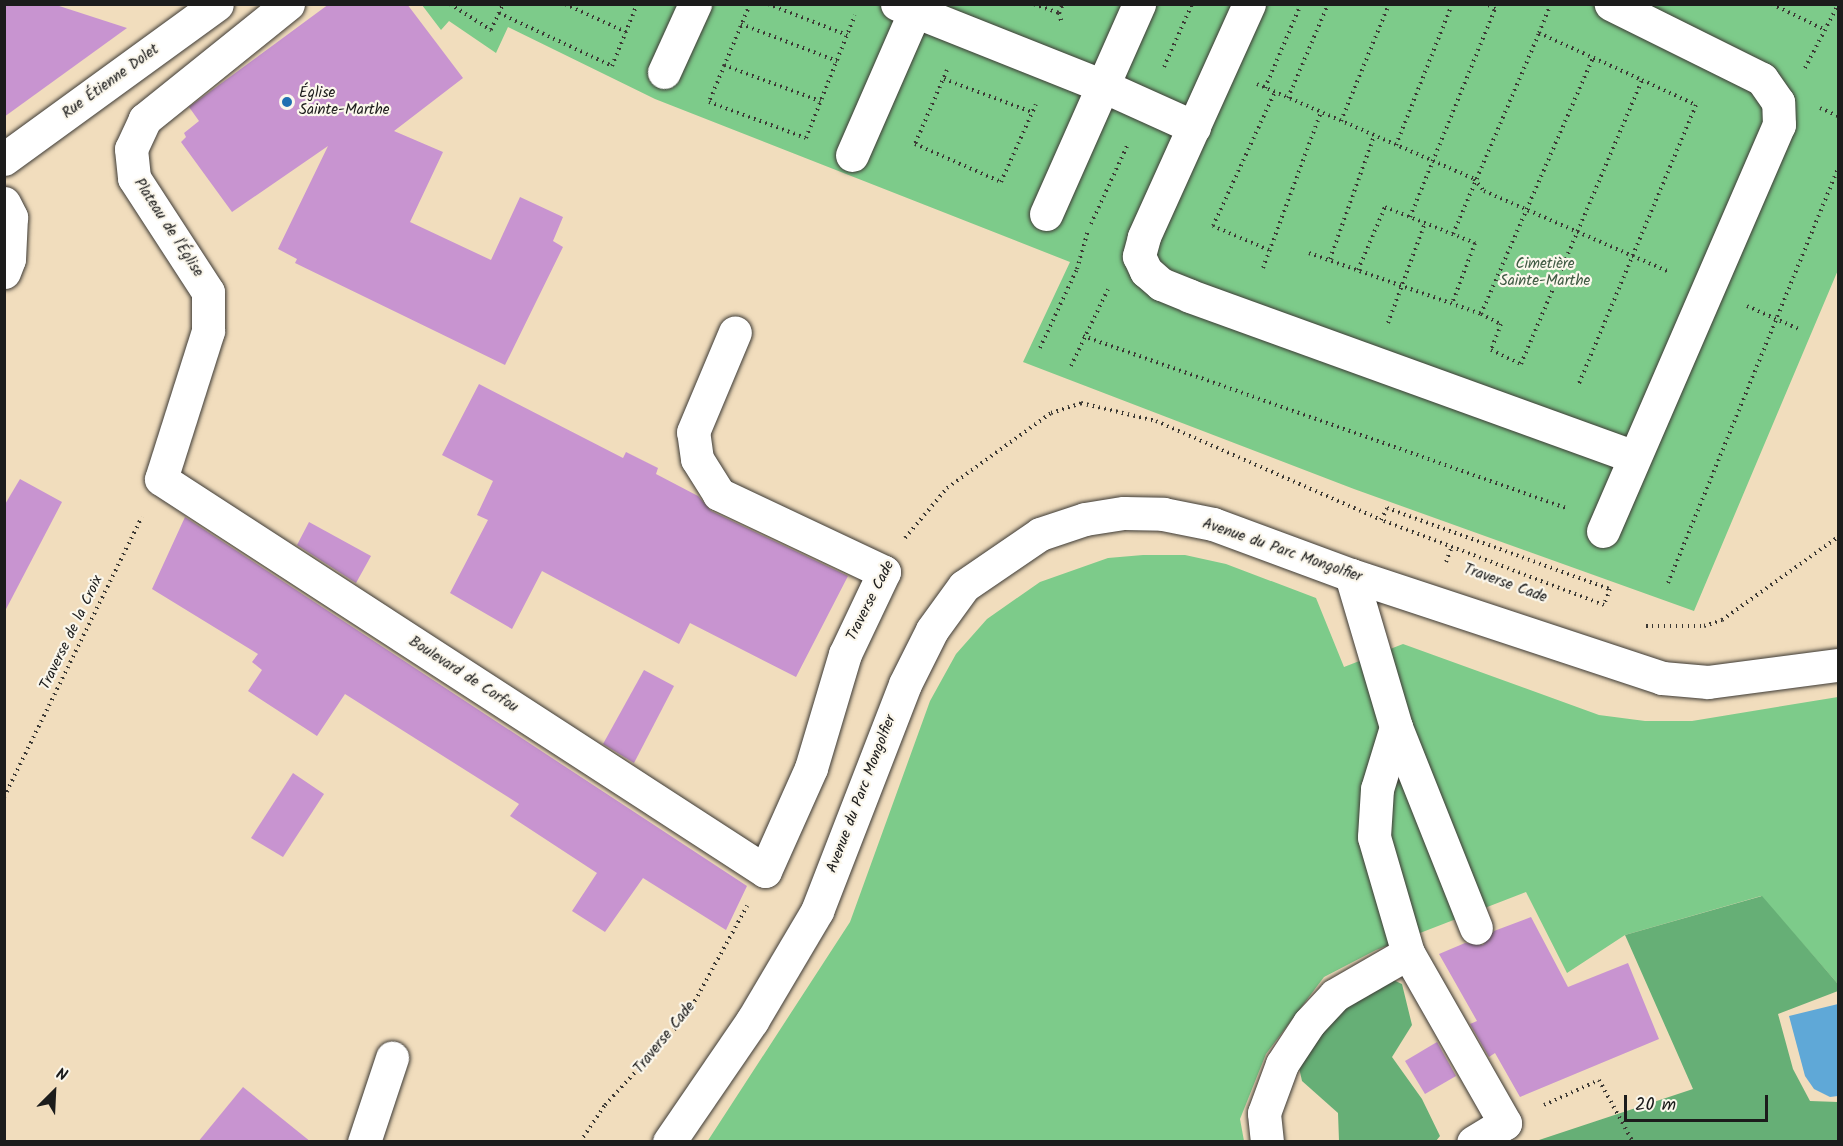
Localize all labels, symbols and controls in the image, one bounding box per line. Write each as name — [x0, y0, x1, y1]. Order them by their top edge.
street label: Rue Étienne Dolet — [59, 41, 163, 123]
place label: Église Sainte-Marthe — [299, 84, 389, 119]
marker: Église Sainte-Marthe — [280, 95, 294, 109]
street label: Plateau de l'Église — [129, 175, 207, 281]
park label: Cimetière Sainte-Marthe — [1500, 255, 1590, 290]
street label: Avenue du Parc Mongolfier — [1200, 515, 1364, 587]
street label: Traverse Cade — [843, 558, 899, 644]
street label: Traverse Cade — [1461, 561, 1549, 607]
street label: Traverse de la Croix — [37, 573, 107, 693]
street label: Boulevard de Corfou — [405, 633, 521, 717]
street label: Avenue du Parc Mongolfier — [824, 713, 900, 875]
street label: Traverse Cade — [630, 998, 700, 1078]
north arrow — [24, 1062, 84, 1122]
text: N — [52, 1062, 71, 1089]
scale bar — [1627, 1083, 1771, 1121]
text: 20 m — [1635, 1091, 1676, 1120]

